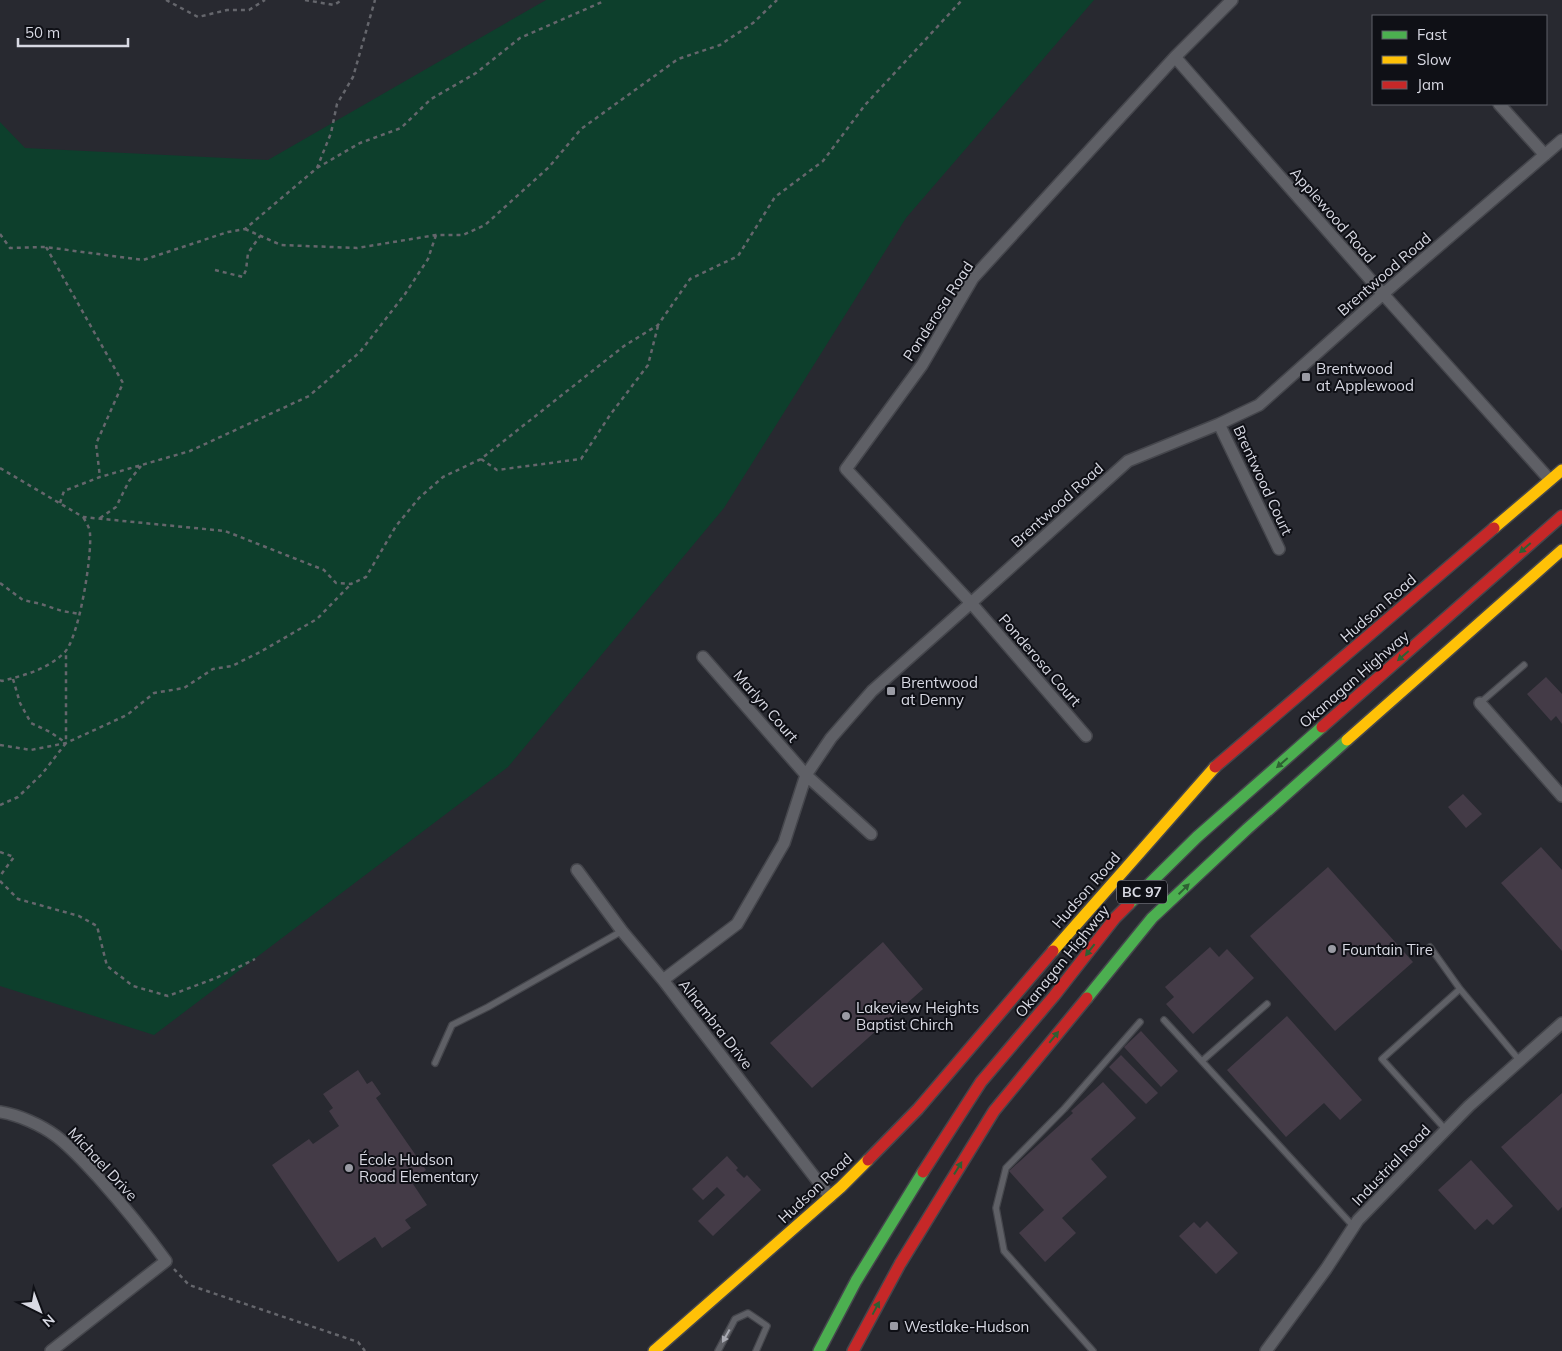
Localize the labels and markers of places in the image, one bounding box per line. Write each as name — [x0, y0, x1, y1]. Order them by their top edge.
place label: Brentwood at Applewood — [1316, 359, 1414, 395]
marker: Brentwood at Applewood — [1300, 371, 1312, 383]
place label: Brentwood at Denny — [901, 673, 978, 709]
marker: Brentwood at Denny — [885, 685, 897, 697]
place label: Fountain Tire — [1342, 940, 1433, 959]
marker: Fountain Tire — [1326, 943, 1338, 955]
place label: Lakeview Heights Baptist Chirch — [856, 998, 979, 1034]
marker: Lakeview Heights Baptist Chirch — [840, 1010, 852, 1022]
place label: École Hudson Road Elementary — [359, 1150, 479, 1186]
marker: École Hudson Road Elementary — [343, 1162, 355, 1174]
place label: Westlake-Hudson — [904, 1317, 1029, 1336]
marker: Westlake-Hudson — [888, 1320, 900, 1332]

